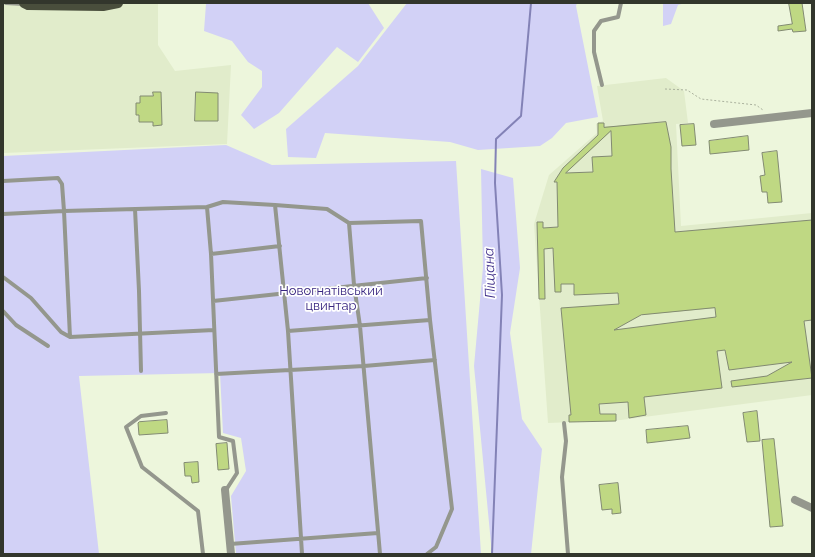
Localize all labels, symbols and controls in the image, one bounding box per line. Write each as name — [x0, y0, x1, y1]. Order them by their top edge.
water label: Піщана — [481, 247, 499, 299]
park label: Новогнатівський цвинтар — [279, 283, 383, 314]

